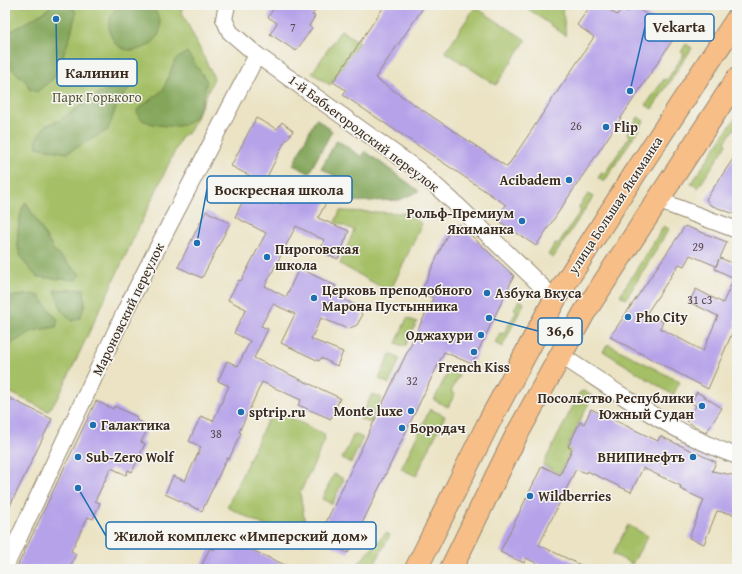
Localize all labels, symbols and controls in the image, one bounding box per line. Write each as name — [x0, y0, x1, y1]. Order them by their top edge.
callout: Vekarta — [645, 14, 714, 41]
text: Vekarta — [653, 16, 706, 37]
house number: 7 — [290, 19, 296, 36]
callout: Калинин — [57, 59, 137, 86]
text: Калинин — [65, 62, 129, 83]
street label: 1-й Бабьегородский переулок — [284, 70, 444, 197]
park label: Парк Горького — [52, 87, 142, 107]
house number: 26 — [570, 117, 582, 134]
place label: Flip — [614, 117, 638, 137]
marker: Flip — [601, 122, 611, 132]
street label: улица Большая Якиманка — [562, 132, 667, 279]
place label: Acibadem — [500, 170, 561, 190]
marker: Acibadem — [564, 175, 574, 185]
callout: Воскресная школа — [207, 176, 352, 203]
text: Воскресная школа — [214, 179, 344, 200]
place label: Рольф-Премиум Якиманка — [407, 203, 515, 239]
marker: Рольф-Премиум Якиманка — [517, 216, 527, 226]
house number: 29 — [692, 238, 704, 255]
street label: Мароновский переулок — [87, 239, 169, 379]
place label: Пироговская школа — [275, 239, 359, 275]
marker: Пироговская школа — [262, 252, 272, 262]
place label: Церковь преподобного Марона Пустынника — [322, 280, 472, 316]
place label: Азбука Вкуса — [495, 283, 582, 303]
marker: Азбука Вкуса — [482, 288, 492, 298]
house number: 31 с3 — [687, 291, 713, 308]
marker: Церковь преподобного Марона Пустынника — [309, 293, 319, 303]
place label: Pho City — [636, 307, 689, 327]
marker: Pho City — [623, 312, 633, 322]
callout: 36,6 — [538, 318, 582, 345]
text: 36,6 — [546, 320, 574, 341]
place label: Оджахури — [406, 325, 473, 345]
marker: Оджахури — [476, 330, 486, 340]
marker: French Kiss — [469, 347, 479, 357]
place label: French Kiss — [438, 357, 510, 377]
house number: 32 — [406, 372, 418, 389]
place label: Посольство Республики Южный Судан — [537, 388, 694, 424]
place label: Monte luxe — [334, 401, 403, 421]
marker: Посольство Республики Южный Судан — [697, 401, 707, 411]
place label: sptrip.ru — [249, 402, 305, 422]
marker: Monte luxe — [406, 406, 416, 416]
marker: sptrip.ru — [236, 407, 246, 417]
place label: Галактика — [101, 415, 171, 435]
place label: Бородач — [410, 418, 466, 438]
marker: Галактика — [88, 420, 98, 430]
marker: Бородач — [397, 423, 407, 433]
house number: 38 — [210, 425, 222, 442]
place label: Sub-Zero Wolf — [86, 447, 176, 467]
place label: ВНИПИнефть — [598, 447, 685, 467]
marker: Sub-Zero Wolf — [73, 452, 83, 462]
marker: ВНИПИнефть — [688, 452, 698, 462]
place label: Wildberries — [538, 486, 611, 506]
marker: Wildberries — [525, 491, 535, 501]
callout: Жилой комплекс «Имперский дом» — [106, 522, 376, 549]
text: Жилой комплекс «Имперский дом» — [113, 525, 368, 546]

